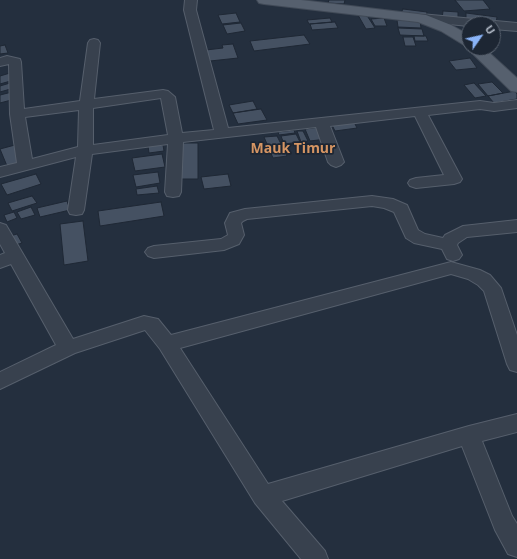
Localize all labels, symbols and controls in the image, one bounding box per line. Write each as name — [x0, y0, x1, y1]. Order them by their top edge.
north arrow — [461, 16, 501, 56]
text: U — [482, 22, 499, 37]
district label: Mauk Timur — [251, 141, 335, 157]

